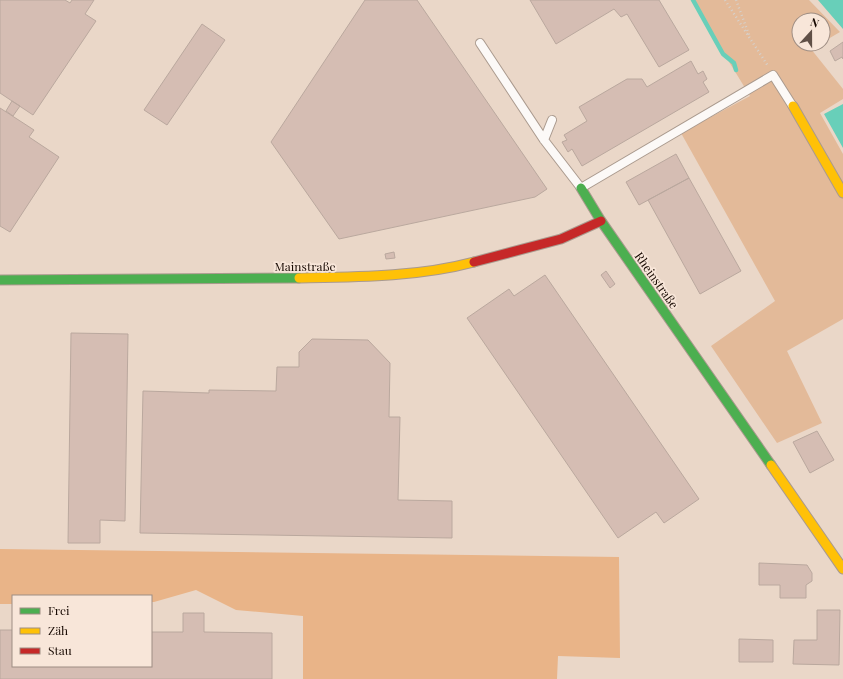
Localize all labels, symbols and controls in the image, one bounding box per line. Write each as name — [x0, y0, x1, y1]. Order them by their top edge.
north arrow — [791, 12, 831, 52]
text: N — [808, 14, 821, 31]
street label: Rheinstraße — [632, 249, 682, 311]
street label: Mainstraße — [274, 258, 336, 274]
legend — [12, 595, 152, 667]
text: Frei — [48, 602, 70, 618]
text: Zäh — [48, 622, 68, 638]
text: Stau — [48, 642, 72, 658]

